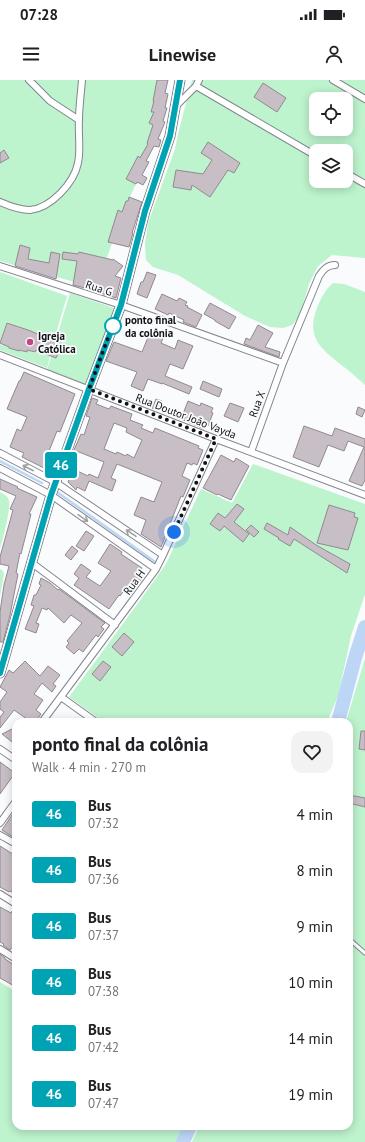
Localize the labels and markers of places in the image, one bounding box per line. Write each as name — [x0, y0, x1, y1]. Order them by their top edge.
place label: ponto final da colônia — [125, 313, 177, 340]
marker: ponto final da colônia — [104, 317, 122, 335]
place label: Igreja Católica — [38, 329, 76, 356]
marker: Igreja Católica — [25, 337, 35, 347]

